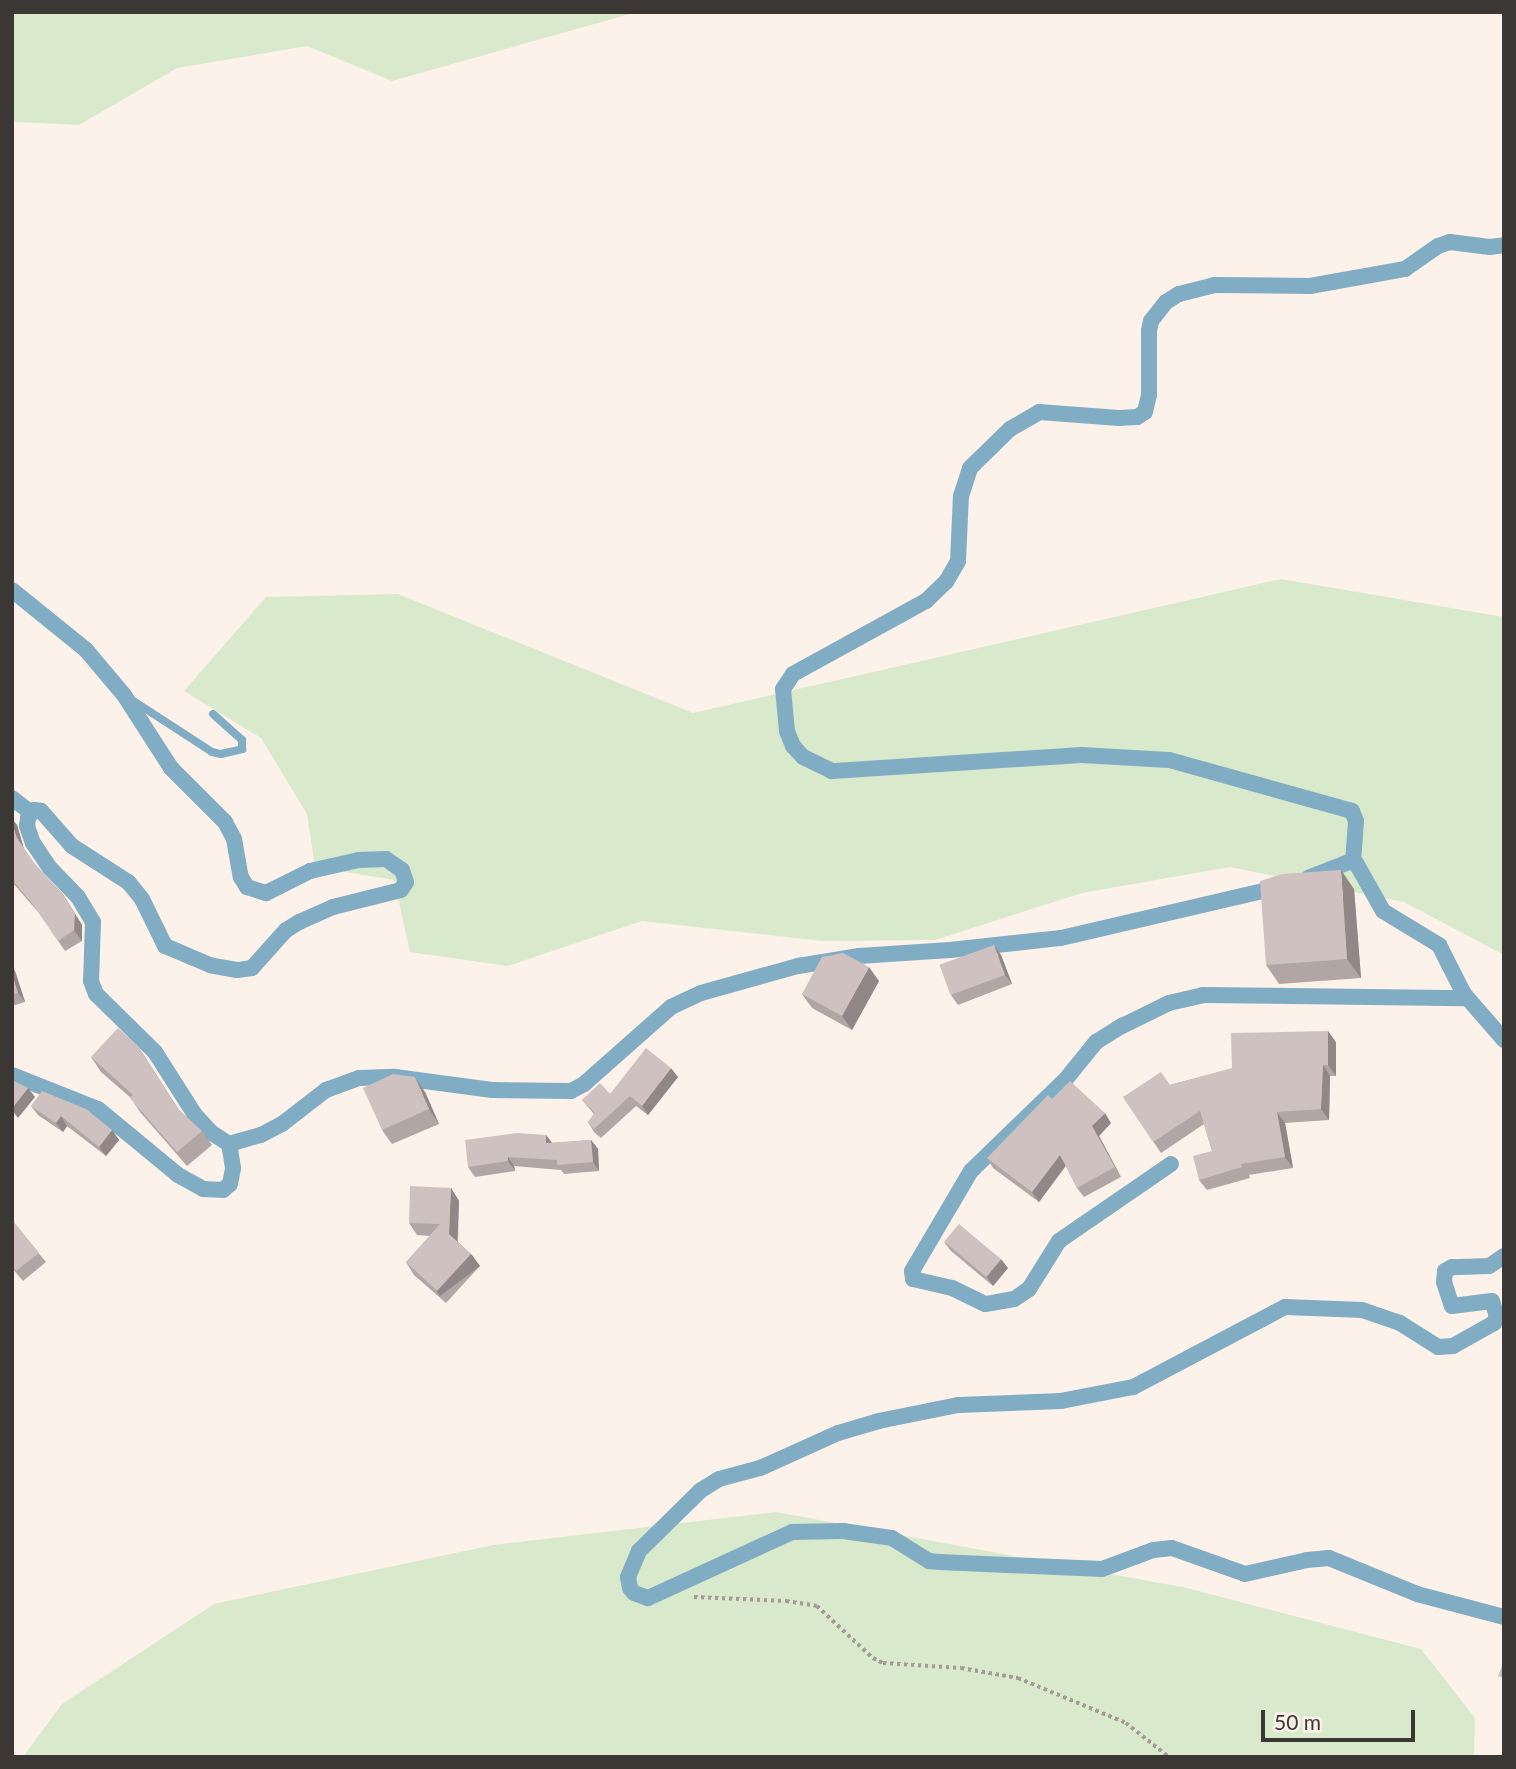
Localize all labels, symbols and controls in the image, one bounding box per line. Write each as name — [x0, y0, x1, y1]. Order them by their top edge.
scale bar — [1264, 1696, 1418, 1740]
text: 50 m — [1274, 1709, 1321, 1734]

